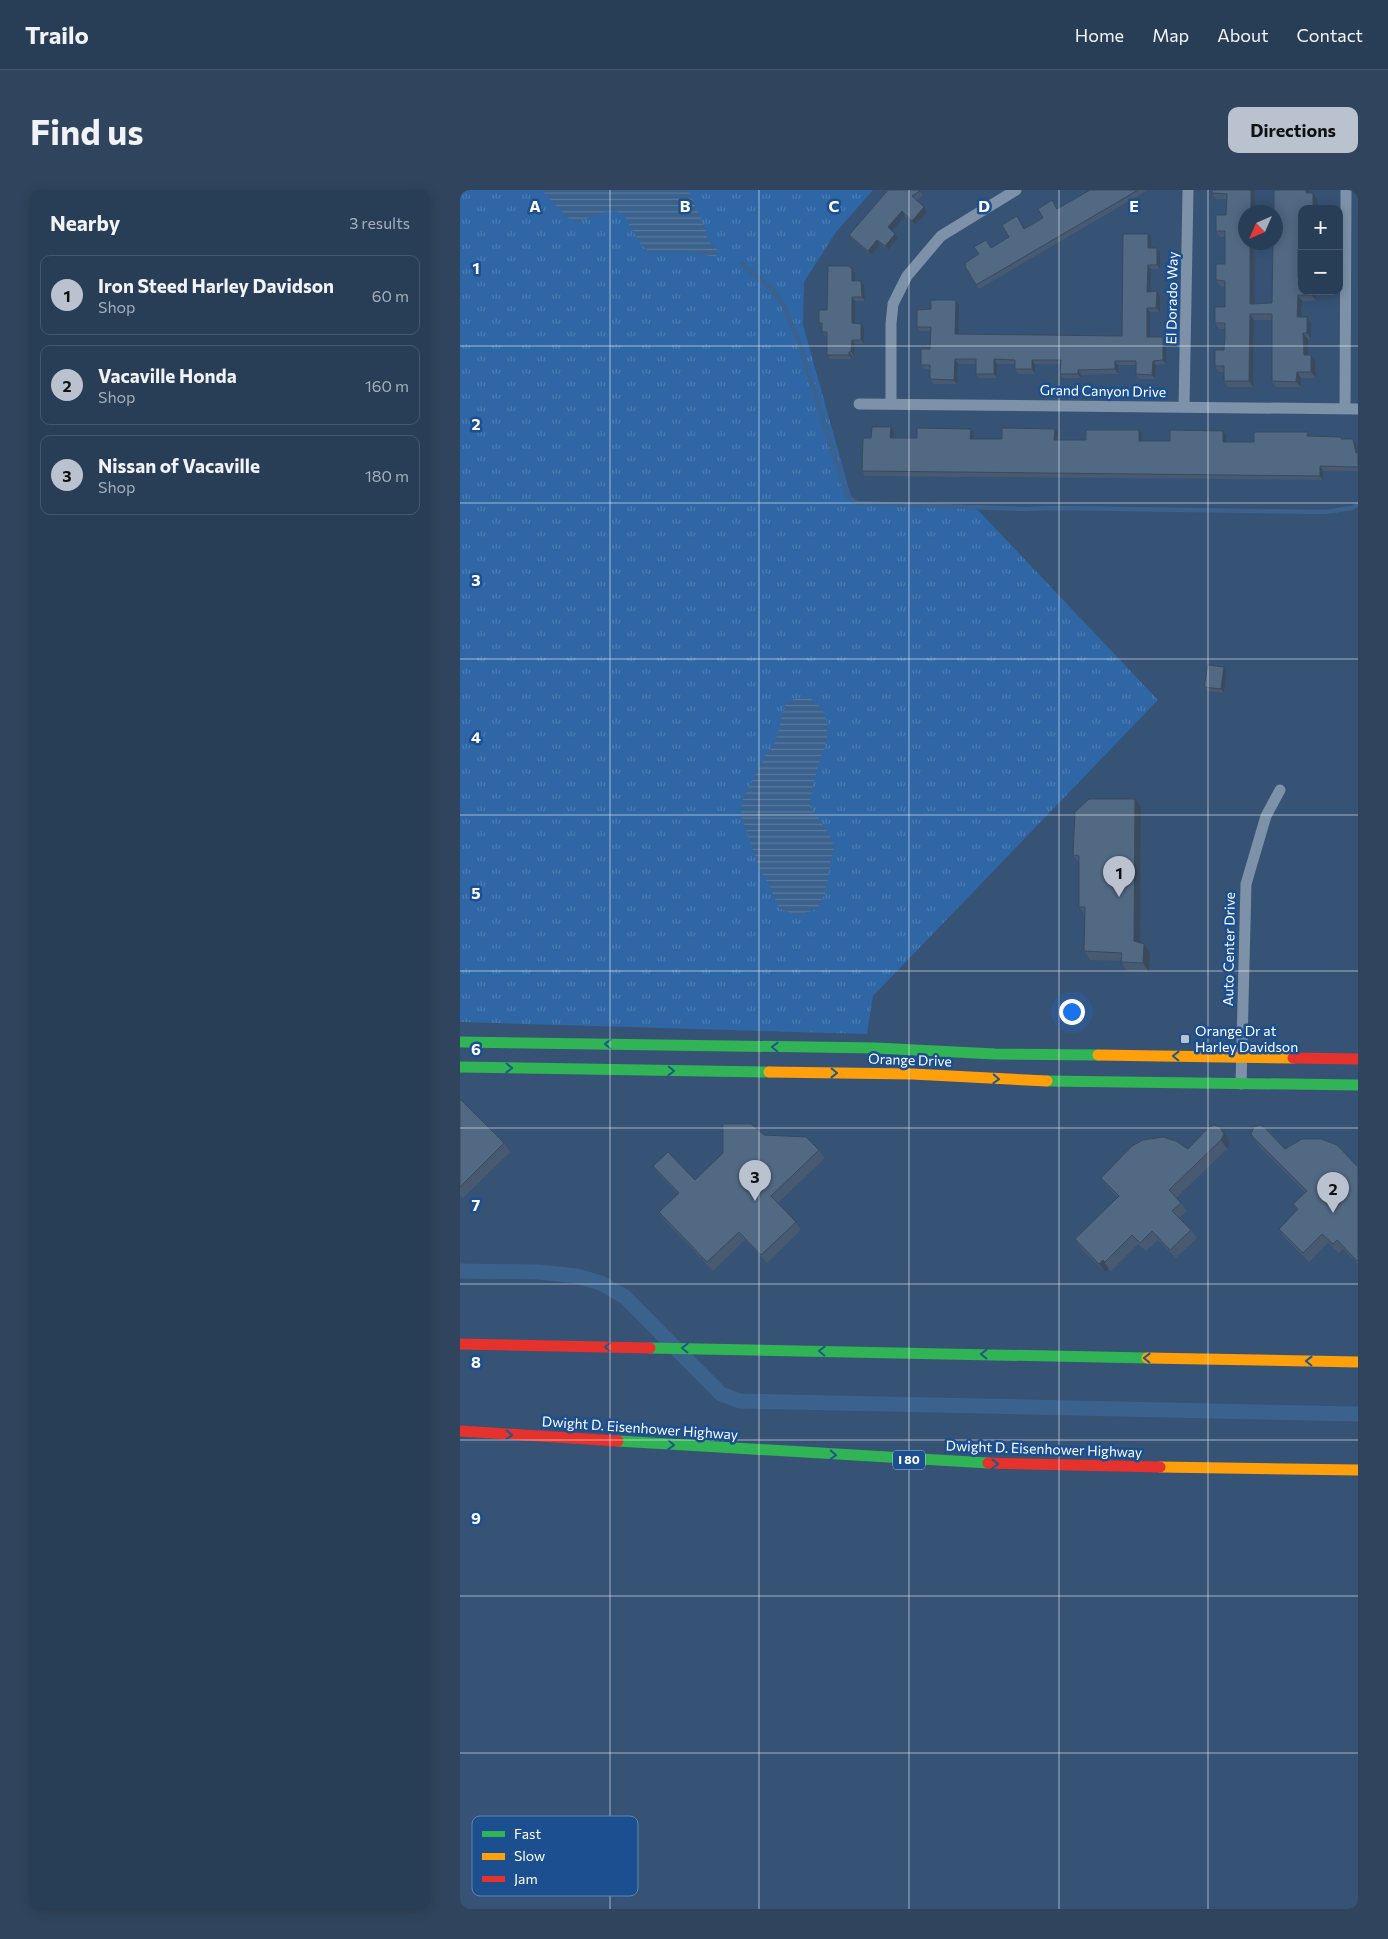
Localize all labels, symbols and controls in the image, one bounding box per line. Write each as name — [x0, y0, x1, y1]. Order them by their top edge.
text: Trailo — [25, 20, 89, 49]
text: Home — [1075, 24, 1124, 46]
text: Map — [1152, 24, 1189, 46]
text: About — [1217, 24, 1269, 46]
text: Contact — [1297, 24, 1363, 46]
button: Directions — [1228, 107, 1358, 153]
text: Find us — [30, 109, 144, 152]
text: A — [529, 196, 541, 215]
text: B — [680, 196, 691, 215]
text: C — [829, 196, 840, 215]
text: D — [978, 196, 990, 215]
text: E — [1129, 196, 1139, 215]
north arrow — [1238, 205, 1283, 250]
map controls — [1298, 205, 1343, 295]
button: + — [1298, 205, 1343, 250]
text: Nearby — [50, 210, 120, 235]
text: 3 results — [349, 213, 410, 232]
button: − — [1298, 250, 1343, 295]
street label: El Dorado Way — [1162, 251, 1181, 345]
text: 1 — [472, 258, 480, 277]
text: Iron Steed Harley Davidson — [98, 274, 334, 297]
text: 1 — [63, 286, 71, 305]
text: 60 m — [372, 286, 409, 305]
text: Shop — [98, 297, 136, 316]
text: Vacaville Honda — [98, 364, 237, 387]
text: 2 — [62, 376, 72, 395]
text: 160 m — [365, 376, 409, 395]
street label: Grand Canyon Drive — [1040, 381, 1166, 400]
text: Shop — [98, 387, 136, 406]
text: 2 — [471, 414, 481, 433]
text: Nissan of Vacaville — [98, 454, 260, 477]
text: 3 — [62, 466, 72, 485]
text: 180 m — [365, 466, 409, 485]
text: Shop — [98, 477, 136, 496]
text: 3 — [471, 570, 481, 589]
text: 4 — [471, 727, 481, 746]
pin: 1 — [1103, 856, 1135, 897]
text: 5 — [471, 883, 481, 902]
street label: Auto Center Drive — [1219, 892, 1238, 1006]
your location — [1059, 999, 1085, 1025]
place label: Orange Dr at Harley Davidson — [1195, 1022, 1298, 1055]
marker: Orange Dr at Harley Davidson — [1179, 1033, 1191, 1045]
text: 6 — [471, 1039, 481, 1058]
one-way arrow — [604, 1039, 612, 1049]
one-way arrow — [770, 1041, 778, 1052]
street label: Orange Drive — [868, 1050, 952, 1069]
one-way arrow — [1172, 1051, 1180, 1061]
one-way arrow — [505, 1063, 513, 1073]
one-way arrow — [667, 1065, 675, 1076]
one-way arrow — [830, 1068, 838, 1078]
one-way arrow — [992, 1073, 1000, 1084]
pin: 3 — [739, 1160, 771, 1201]
pin: 2 — [1317, 1172, 1349, 1213]
text: 7 — [472, 1195, 481, 1214]
one-way arrow — [604, 1342, 612, 1352]
one-way arrow — [680, 1343, 688, 1354]
one-way arrow — [818, 1346, 826, 1356]
one-way arrow — [980, 1349, 988, 1360]
text: 8 — [471, 1352, 481, 1371]
one-way arrow — [1143, 1353, 1150, 1363]
one-way arrow — [1305, 1356, 1313, 1366]
street label: Dwight D. Eisenhower Highway — [541, 1412, 739, 1443]
one-way arrow — [505, 1429, 513, 1440]
street label: Dwight D. Eisenhower Highway — [946, 1437, 1143, 1460]
one-way arrow — [667, 1440, 675, 1451]
one-way arrow — [829, 1450, 837, 1461]
road number: I 80 — [893, 1450, 925, 1470]
one-way arrow — [992, 1458, 1000, 1469]
text: 9 — [471, 1508, 481, 1527]
legend — [472, 1816, 638, 1896]
text: Fast — [514, 1825, 541, 1842]
text: Slow — [514, 1847, 545, 1864]
text: Jam — [514, 1870, 538, 1887]

